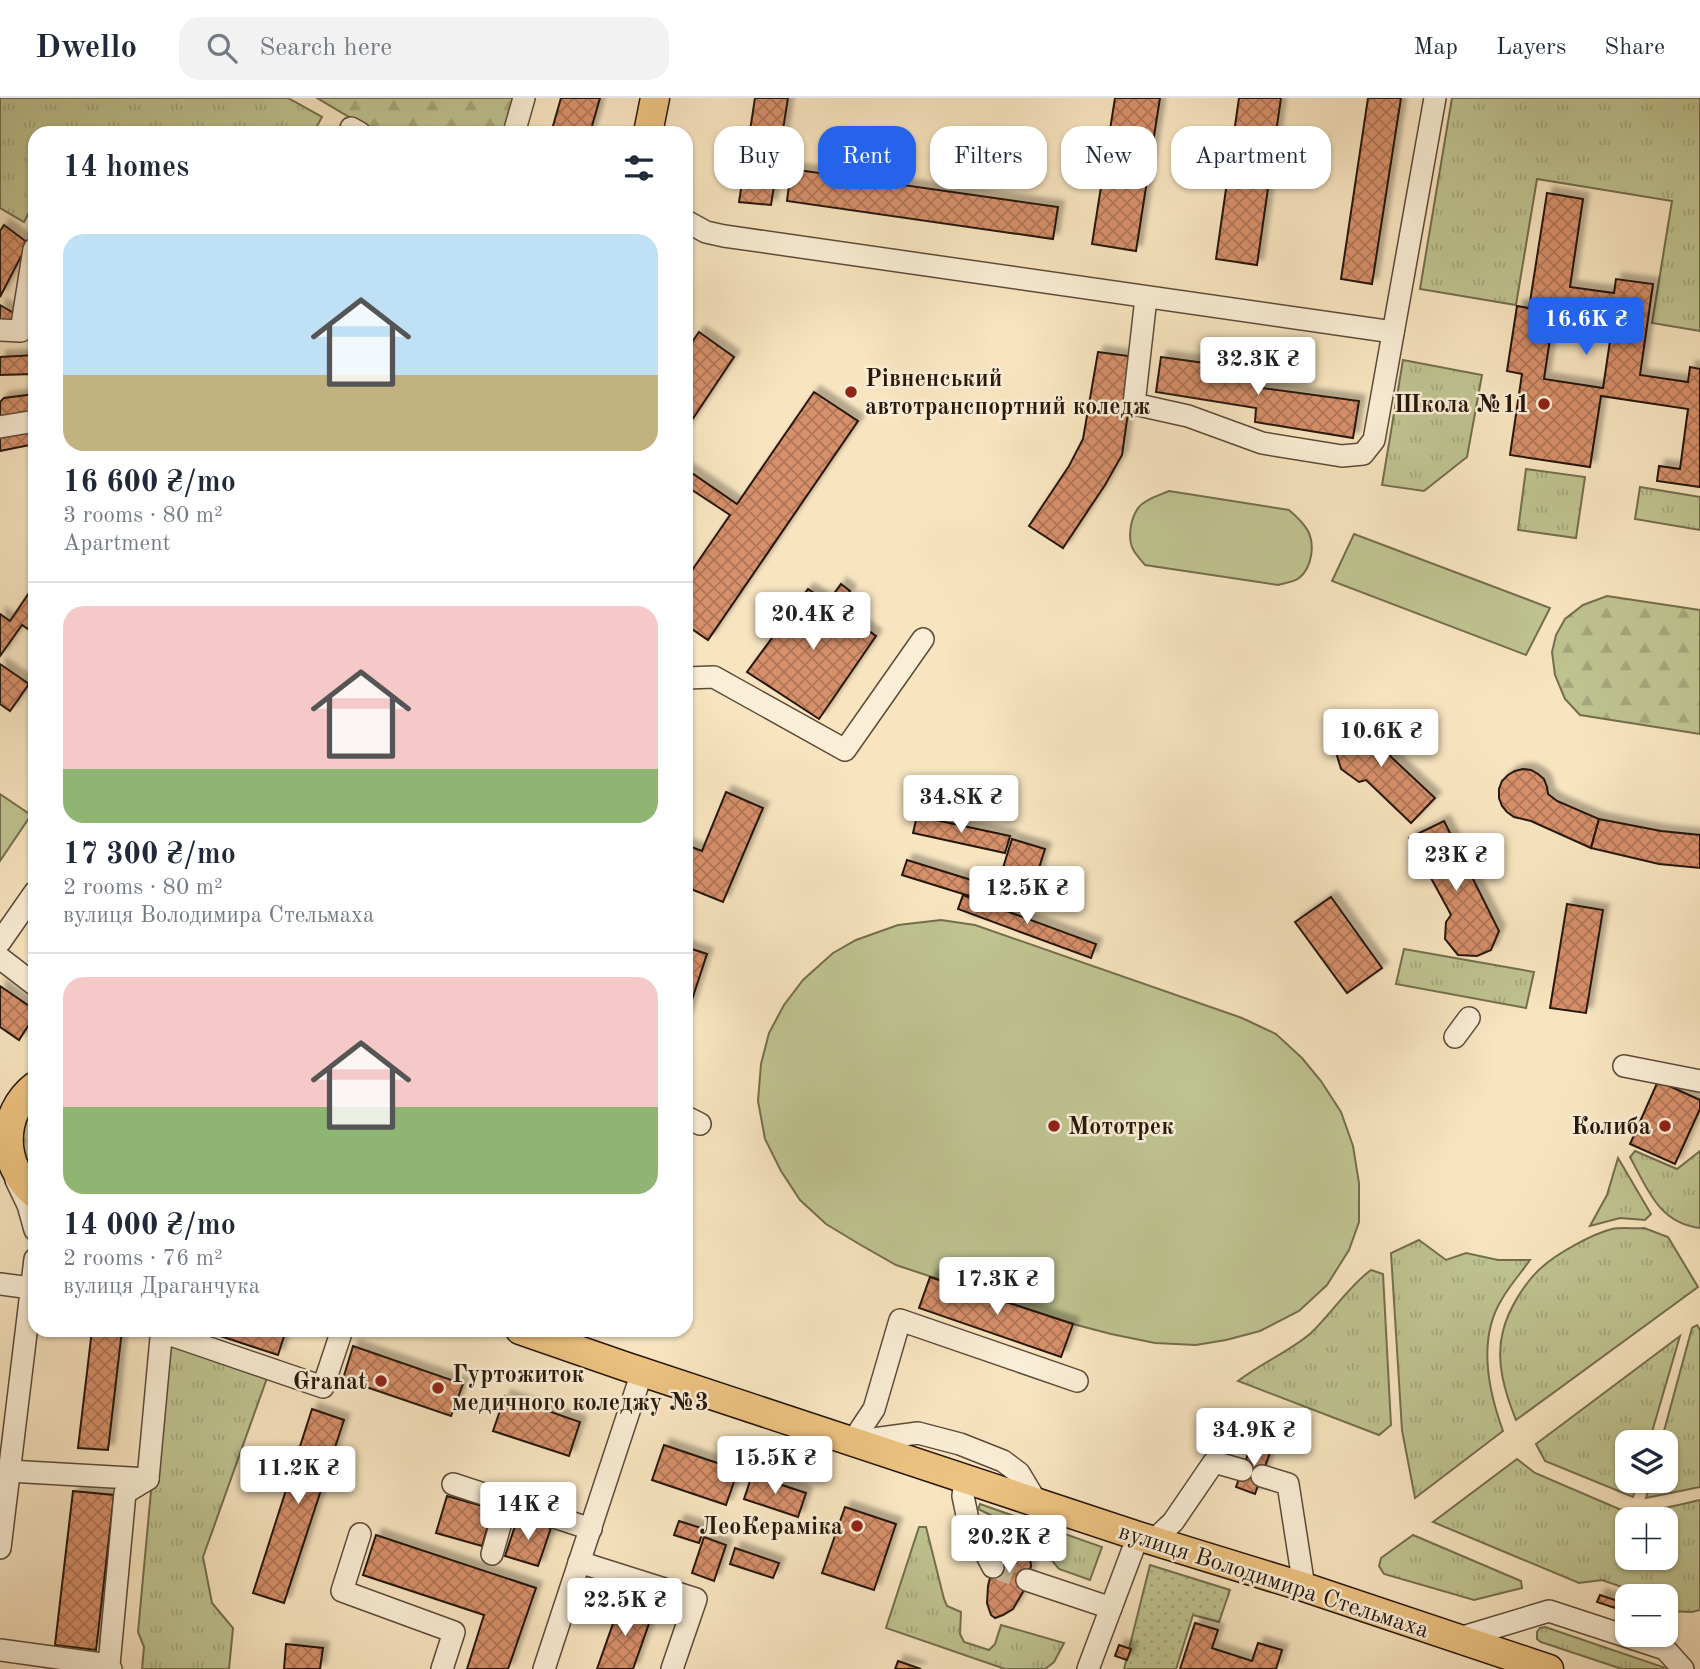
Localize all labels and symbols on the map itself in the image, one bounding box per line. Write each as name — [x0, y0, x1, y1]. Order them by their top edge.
pin: 16.6K ₴ — [1521, 298, 1651, 357]
pin: 32.3K ₴ — [1193, 338, 1323, 397]
place label: Рівненський автотранспортний коледж — [865, 368, 1150, 420]
marker: Рівненський автотранспортний коледж — [843, 384, 859, 400]
place label: Школа №11 — [1394, 394, 1530, 418]
marker: Школа №11 — [1536, 396, 1552, 412]
pin: 20.4K ₴ — [748, 592, 878, 652]
pin: 10.6K ₴ — [1316, 710, 1446, 769]
pin: 34.8K ₴ — [896, 776, 1026, 835]
pin: 23K ₴ — [1407, 834, 1505, 893]
pin: 12.5K ₴ — [962, 866, 1092, 926]
place label: Мототрек — [1068, 1116, 1174, 1140]
place label: Колиба — [1571, 1116, 1651, 1140]
marker: Мототрек — [1046, 1118, 1062, 1134]
marker: Колиба — [1657, 1118, 1673, 1134]
pin: 17.3K ₴ — [932, 1258, 1062, 1317]
place label: Гуртожиток медичного коледжу №3 — [452, 1364, 709, 1416]
place label: Granat — [293, 1371, 367, 1395]
marker: Granat — [373, 1373, 389, 1389]
marker: Гуртожиток медичного коледжу №3 — [430, 1380, 446, 1396]
pin: 34.9K ₴ — [1189, 1408, 1319, 1468]
pin: 15.5K ₴ — [710, 1436, 840, 1496]
pin: 11.2K ₴ — [233, 1446, 363, 1506]
pin: 14K ₴ — [479, 1482, 577, 1542]
place label: ЛеоКерамiка — [699, 1516, 843, 1540]
pin: 20.2K ₴ — [944, 1516, 1074, 1575]
marker: ЛеоКерамiка — [849, 1518, 865, 1534]
street label: вулиця Володимира Стельмаха — [1115, 1520, 1432, 1644]
pin: 22.5K ₴ — [560, 1578, 690, 1638]

